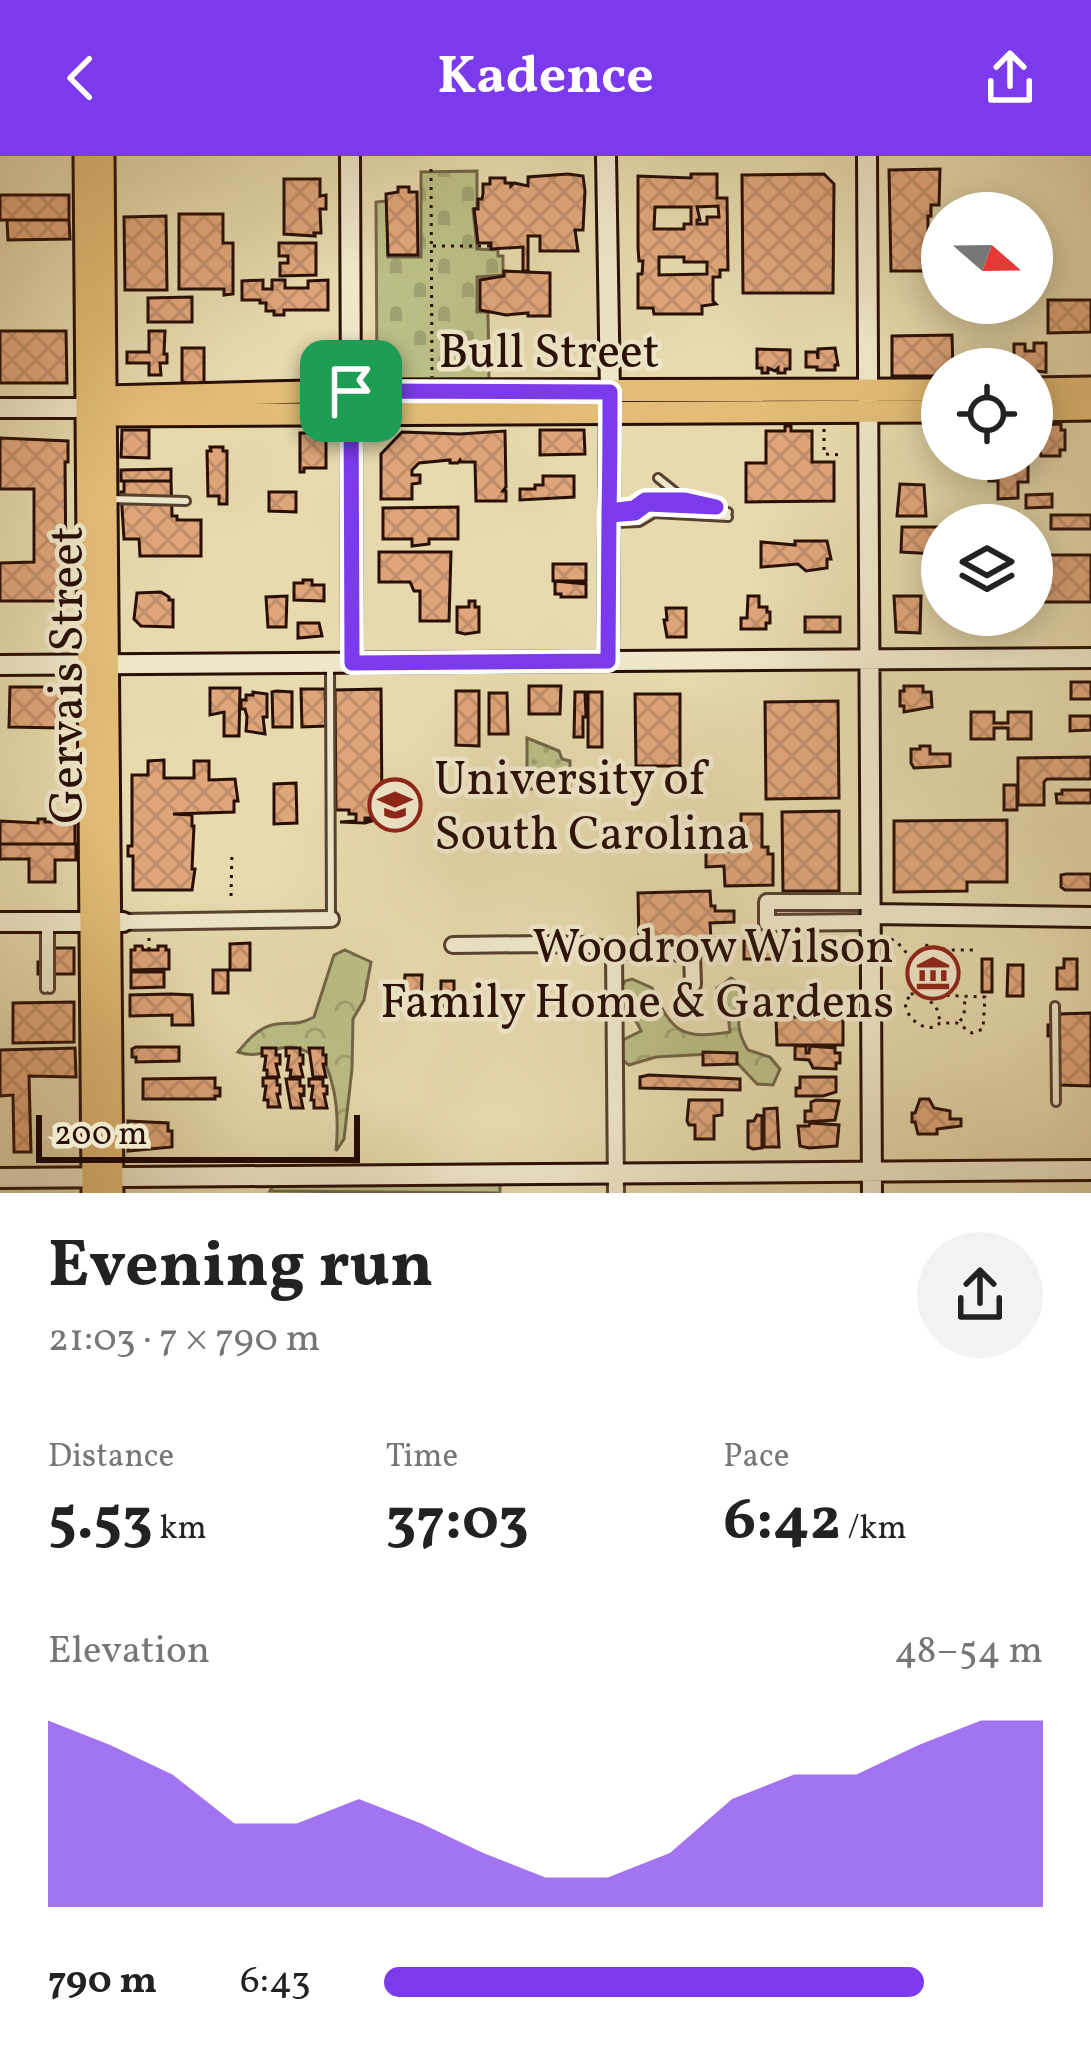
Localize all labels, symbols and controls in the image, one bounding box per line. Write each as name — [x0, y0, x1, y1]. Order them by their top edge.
text: Kadence — [437, 41, 654, 116]
icon: back — [48, 45, 114, 111]
icon: share — [977, 45, 1043, 111]
north arrow — [921, 192, 1053, 324]
map controls — [921, 192, 1053, 636]
street label: Bull Street — [438, 321, 660, 388]
pin — [300, 340, 402, 442]
button: locate — [921, 348, 1053, 480]
icon: arrive — [318, 358, 384, 424]
button: layers — [921, 504, 1053, 636]
street label: Gervais Street — [36, 526, 103, 824]
place label: University of South Carolina — [434, 748, 750, 870]
school or university icon: University of South Carolina — [367, 777, 423, 833]
place label: Woodrow Wilson Family Home & Gardens — [380, 916, 894, 1038]
museum icon: Woodrow Wilson Family Home & Gardens — [905, 945, 961, 1001]
scale bar — [36, 1109, 360, 1162]
text: 200 m — [54, 1113, 148, 1159]
text: Evening run — [48, 1222, 434, 1314]
button: share — [917, 1232, 1043, 1358]
text: 21:03 · 7 × 790 m — [48, 1313, 320, 1367]
text: Distance — [48, 1435, 174, 1481]
text: Time — [386, 1435, 458, 1481]
text: Pace — [723, 1435, 789, 1481]
text: 5.53 — [48, 1481, 153, 1564]
text: 37:03 — [386, 1481, 529, 1564]
text: 6:42 — [723, 1481, 841, 1564]
text: km — [153, 1507, 207, 1553]
text: /km — [841, 1507, 907, 1553]
text: Elevation — [48, 1625, 210, 1679]
text: 48–54 m — [894, 1625, 1043, 1679]
text: 790 m — [48, 1955, 157, 2009]
text: 6:43 — [240, 1955, 311, 2009]

